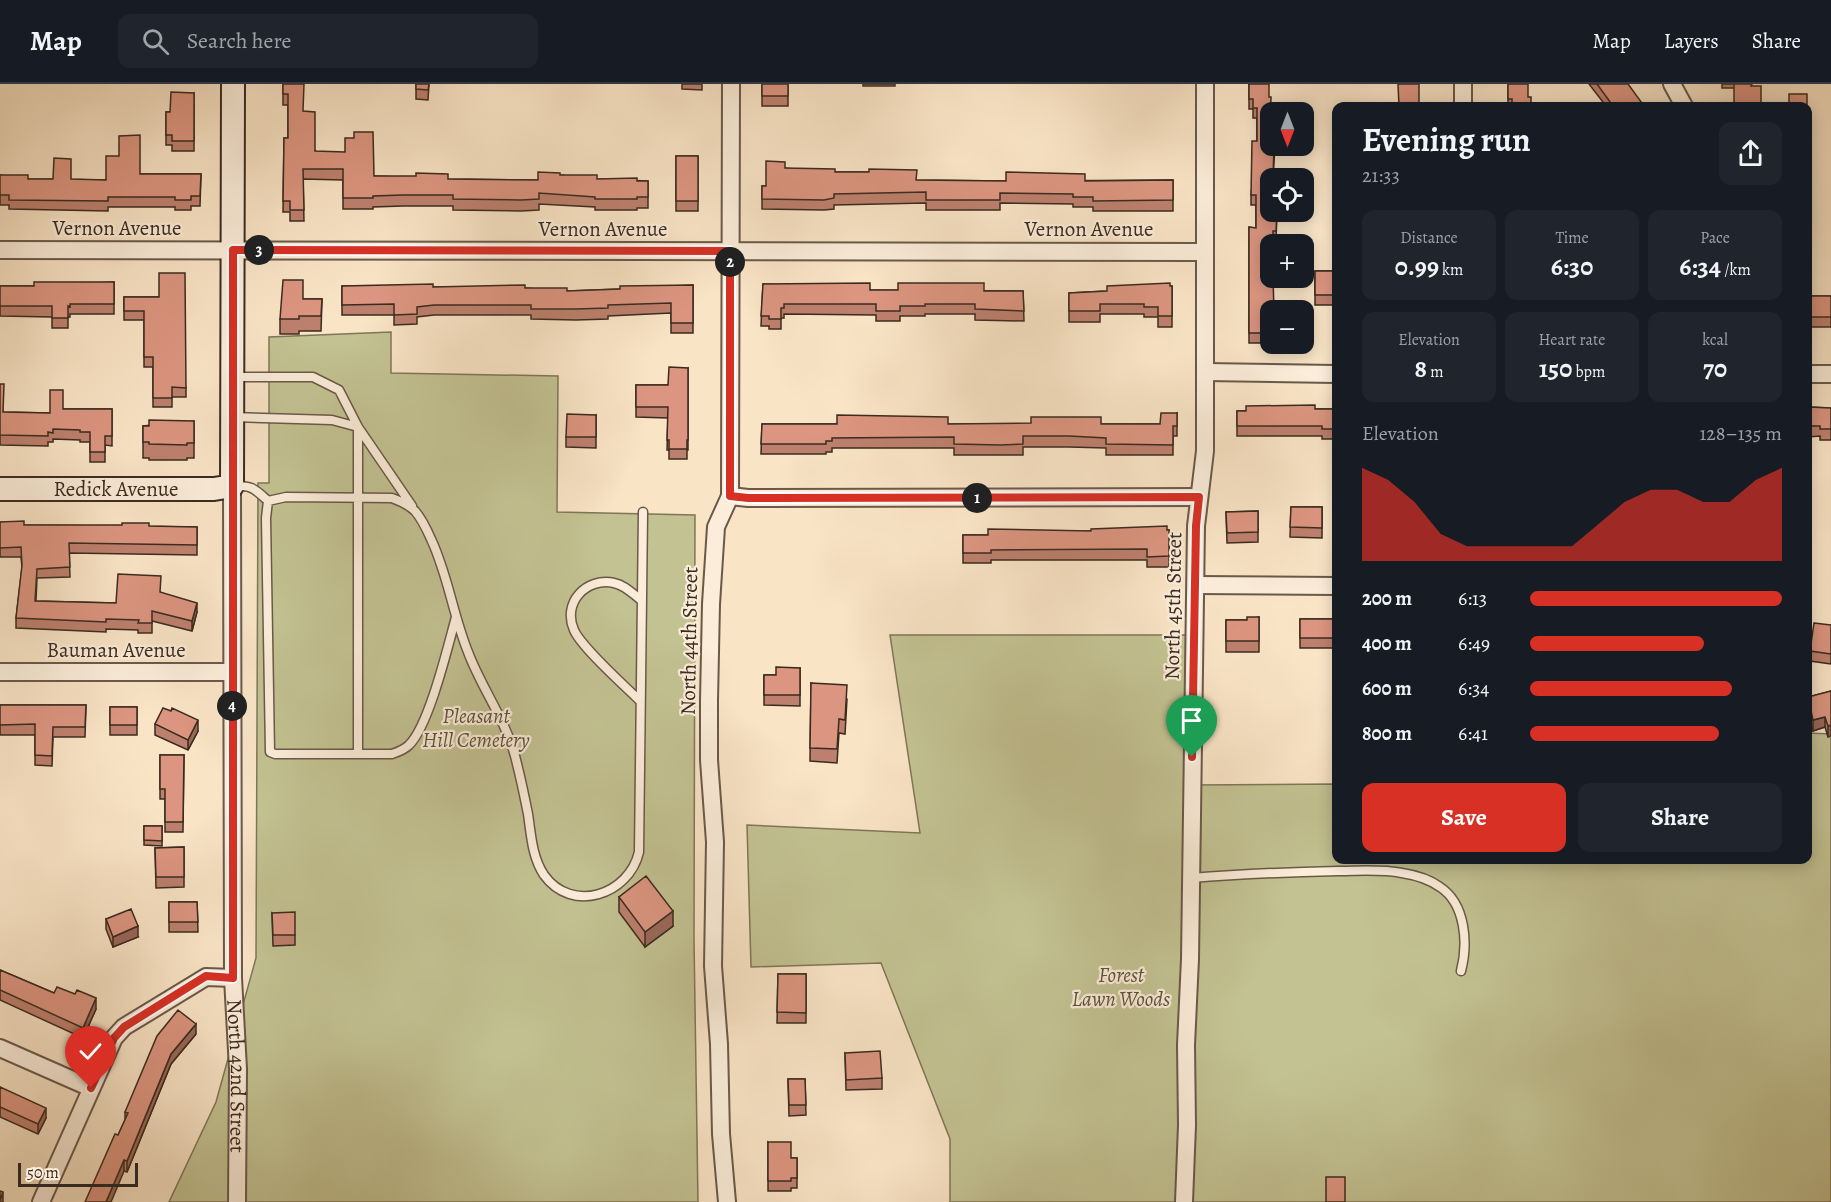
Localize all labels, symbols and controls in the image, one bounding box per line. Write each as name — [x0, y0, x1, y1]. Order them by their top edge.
search box — [118, 14, 538, 68]
text: Map — [30, 22, 82, 60]
icon: search — [139, 25, 172, 58]
text: Search here — [187, 26, 291, 56]
text: Map — [1592, 27, 1631, 55]
text: Layers — [1664, 27, 1719, 55]
text: Share — [1752, 27, 1801, 55]
north arrow — [1260, 102, 1314, 156]
map controls — [1260, 102, 1314, 354]
text: Evening run — [1362, 117, 1531, 162]
button: share — [1719, 122, 1782, 185]
text: 21:33 — [1362, 162, 1400, 189]
button: locate — [1260, 168, 1314, 222]
street label: Vernon Avenue — [52, 214, 181, 242]
street label: Vernon Avenue — [538, 215, 667, 243]
street label: Vernon Avenue — [1024, 215, 1153, 243]
text: Distance — [1400, 227, 1458, 249]
text: Time — [1555, 227, 1589, 249]
text: Pace — [1700, 227, 1730, 249]
button: + — [1260, 234, 1314, 288]
pin: 3 — [244, 235, 274, 265]
text: 3 — [256, 239, 262, 261]
pin: 2 — [715, 247, 745, 277]
text: 0.99 — [1395, 249, 1439, 284]
text: 6:30 — [1551, 249, 1593, 284]
text: 6:34 — [1679, 249, 1721, 284]
text: 2 — [726, 251, 734, 273]
text: km — [1439, 259, 1463, 281]
text: /km — [1721, 259, 1751, 281]
button: − — [1260, 300, 1314, 354]
text: Elevation — [1398, 329, 1460, 351]
text: Heart rate — [1539, 329, 1605, 351]
text: kcal — [1702, 329, 1728, 351]
text: 8 — [1415, 351, 1427, 386]
text: 150 — [1539, 351, 1572, 386]
text: 70 — [1703, 351, 1727, 386]
text: m — [1427, 361, 1443, 383]
text: bpm — [1572, 361, 1605, 383]
text: Elevation — [1362, 420, 1439, 447]
text: 128–135 m — [1699, 420, 1782, 447]
street label: Redick Avenue — [54, 475, 178, 503]
pin: 1 — [962, 483, 992, 513]
text: 1 — [974, 487, 980, 509]
street label: North 45th Street — [1158, 532, 1188, 680]
street label: North 44th Street — [674, 566, 704, 715]
text: 200 m — [1362, 585, 1412, 612]
text: 6:13 — [1458, 585, 1487, 612]
text: 400 m — [1362, 630, 1412, 657]
text: 6:49 — [1458, 630, 1490, 657]
street label: Bauman Avenue — [46, 636, 186, 664]
text: 600 m — [1362, 675, 1412, 702]
text: 6:34 — [1458, 675, 1489, 702]
pin: 4 — [217, 691, 247, 721]
text: 4 — [228, 695, 236, 717]
pin — [1166, 695, 1217, 757]
park label: Pleasant Hill Cemetery — [422, 702, 530, 754]
icon: arrive — [1175, 704, 1208, 737]
text: 800 m — [1362, 720, 1412, 747]
text: 6:41 — [1458, 720, 1488, 747]
button: Save — [1362, 783, 1566, 852]
button: Share — [1578, 783, 1782, 852]
park label: Forest Lawn Woods — [1072, 961, 1170, 1013]
street label: North 42nd Street — [220, 998, 252, 1153]
pin — [65, 1026, 116, 1088]
icon: check — [74, 1035, 107, 1068]
scale bar — [18, 1160, 138, 1188]
text: 50 m — [27, 1162, 59, 1184]

